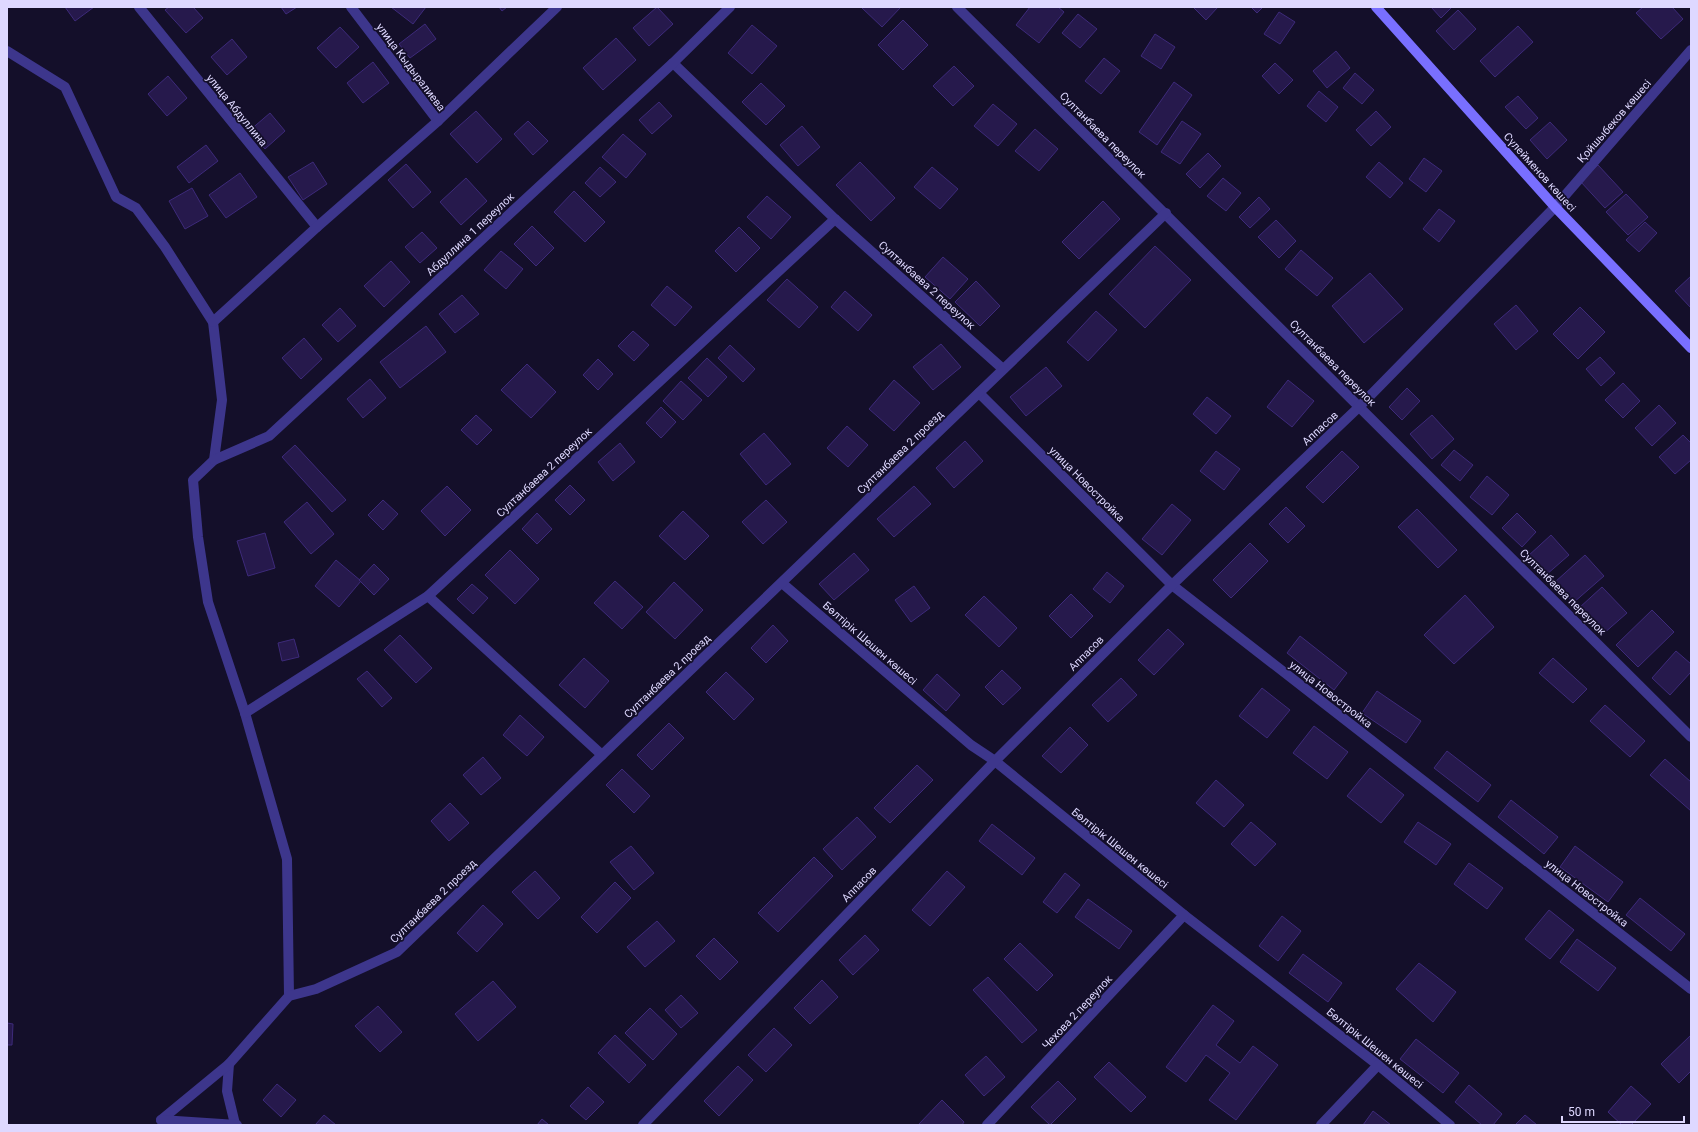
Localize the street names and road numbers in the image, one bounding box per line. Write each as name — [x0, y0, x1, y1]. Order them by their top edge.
street label: улица Кыдыралиева — [373, 21, 448, 114]
street label: улица Абдуллина — [204, 72, 270, 149]
street label: Қойшыбеков көшесі — [1575, 77, 1654, 166]
street label: Султанбаева переулок — [1057, 90, 1149, 181]
street label: Сүлейменов көшесі — [1501, 130, 1579, 215]
street label: Абдуллина 1 переулок — [424, 190, 517, 279]
street label: Султанбаева 2 переулок — [876, 239, 978, 332]
street label: Султанбаева переулок — [1287, 318, 1379, 409]
street label: Султанбаева 2 проезд — [855, 408, 946, 497]
street label: Аппасов — [1300, 409, 1341, 448]
street label: Султанбаева 2 переулок — [494, 425, 595, 520]
street label: улица Новостройка — [1046, 444, 1127, 525]
street label: Султанбаева переулок — [1517, 547, 1609, 638]
street label: Бөлтірік Шешен көшесі — [820, 599, 919, 688]
street label: Султанбаева 2 проезд — [622, 632, 713, 721]
street label: Аппасов — [1066, 633, 1107, 674]
street label: улица Новостройка — [1287, 658, 1375, 731]
street label: Бөлтірік Шешен көшесі — [1069, 805, 1171, 891]
street label: Султанбаева 2 проезд — [388, 857, 479, 946]
street label: улица Новостройка — [1543, 857, 1631, 930]
street label: Аппасов — [839, 864, 879, 905]
street label: Чехова 2 переулок — [1040, 973, 1115, 1052]
street label: Бөлтірік Шешен көшесі — [1324, 1005, 1426, 1091]

